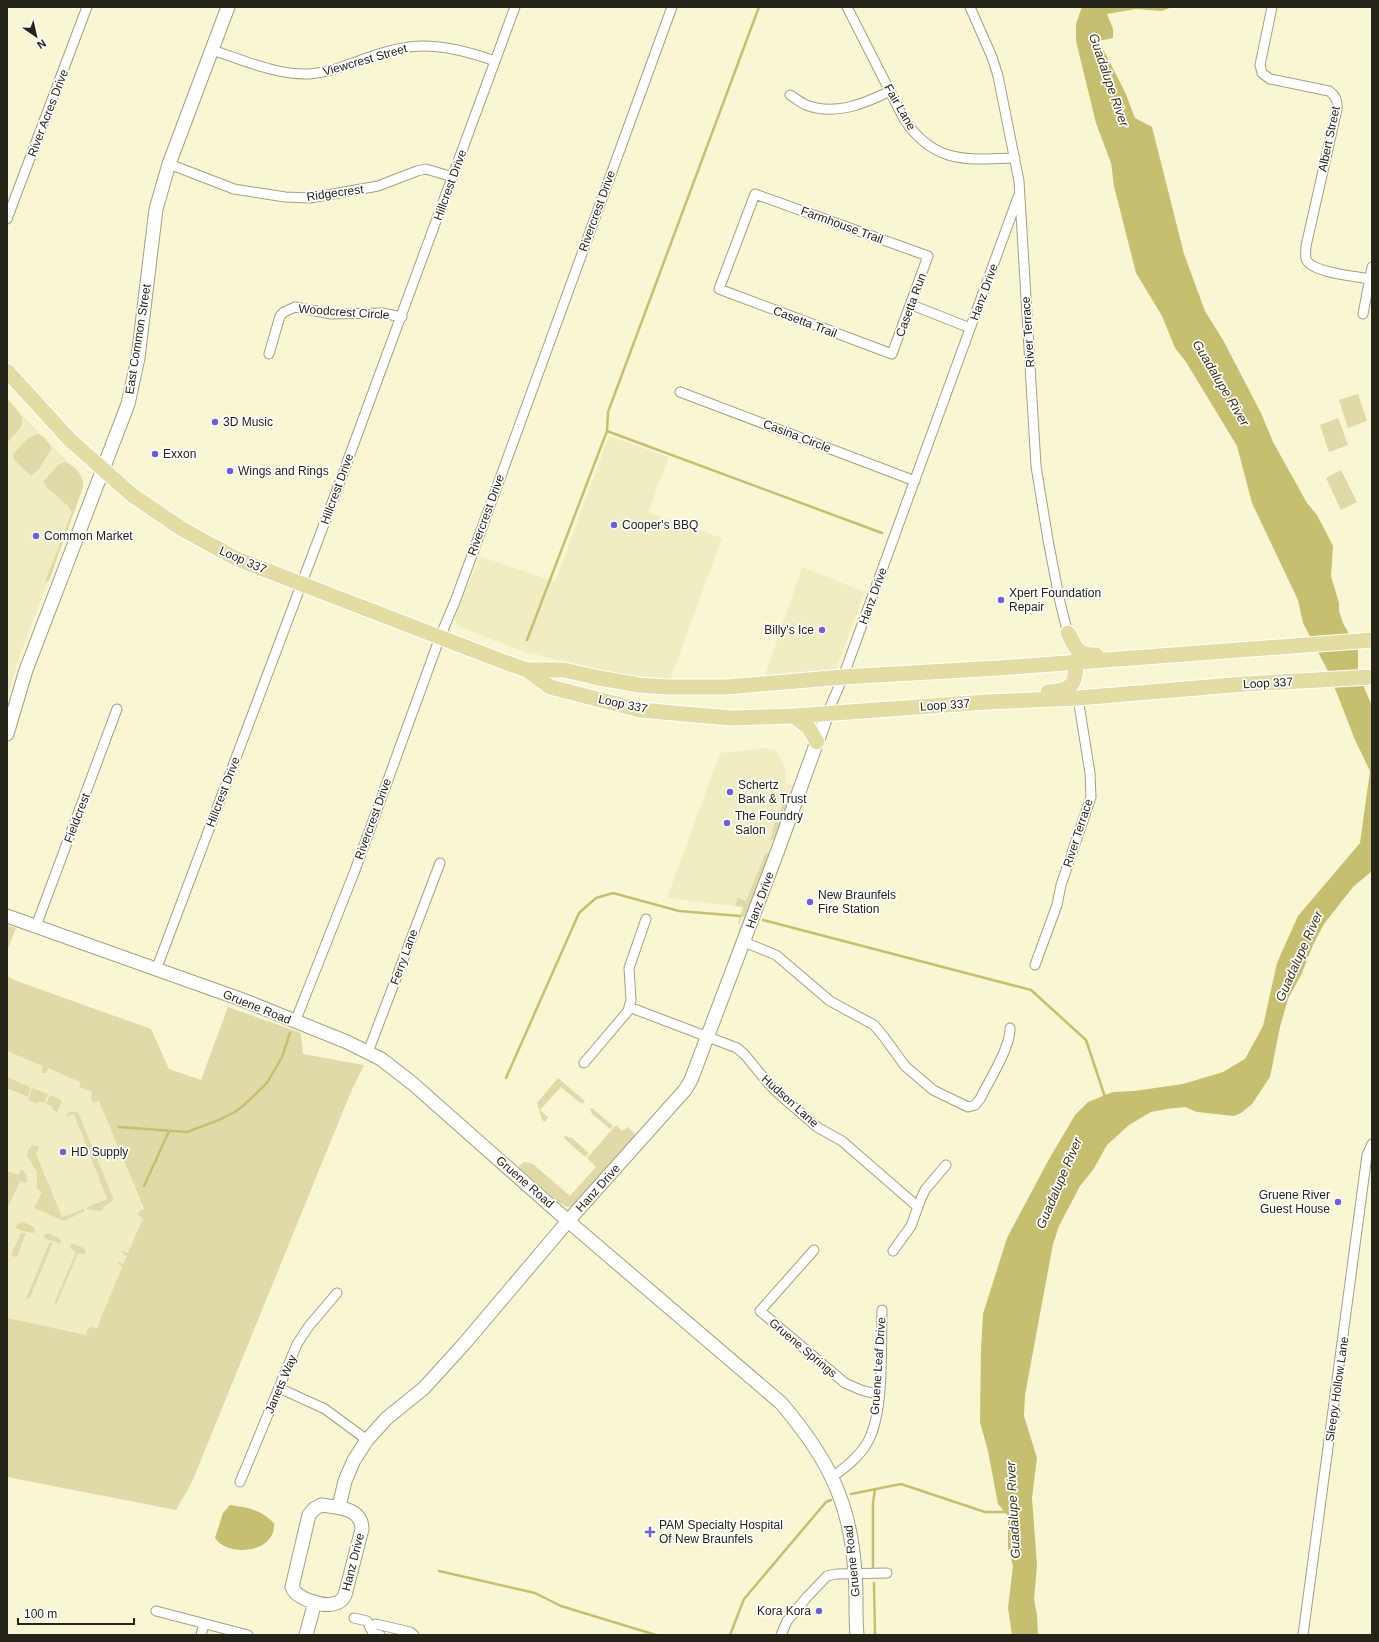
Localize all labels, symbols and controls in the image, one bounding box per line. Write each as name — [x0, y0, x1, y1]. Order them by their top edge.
north arrow — [16, 16, 56, 56]
water label: Guadalupe River — [1086, 31, 1132, 129]
text: N — [35, 37, 48, 52]
street label: Viewcrest Street — [321, 41, 409, 79]
street label: River Acres Drive — [25, 67, 71, 159]
street label: Fair Lane — [881, 82, 919, 133]
street label: Albert Street — [1315, 104, 1343, 173]
street label: Hillcrest Drive — [431, 148, 469, 222]
street label: Rivercrest Drive — [576, 168, 618, 253]
street label: Ridgecrest — [306, 182, 365, 204]
street label: Farmhouse Trail — [799, 204, 885, 246]
street label: Hanz Drive — [967, 261, 1001, 322]
street label: Casetta Run — [893, 271, 929, 339]
street label: East Common Street — [122, 282, 154, 395]
street label: River Terrace — [1019, 296, 1037, 368]
street label: Woodcrest Circle — [298, 302, 390, 322]
street label: Casetta Trail — [771, 303, 839, 341]
water label: Guadalupe River — [1189, 337, 1253, 429]
place label: 3D Music — [223, 415, 273, 429]
marker: 3D Music — [210, 417, 220, 427]
street label: Casina Circle — [761, 417, 833, 455]
place label: Exxon — [163, 447, 196, 461]
marker: Exxon — [150, 449, 160, 459]
street label: Hillcrest Drive — [318, 452, 356, 526]
place label: Wings and Rings — [238, 464, 329, 478]
marker: Wings and Rings — [225, 466, 235, 476]
street label: Rivercrest Drive — [465, 472, 507, 557]
place label: Cooper's BBQ — [622, 518, 698, 532]
marker: Cooper's BBQ — [609, 520, 619, 530]
place label: Common Market — [44, 529, 133, 543]
marker: Common Market — [31, 531, 41, 541]
street label: Loop 337 — [217, 543, 269, 577]
street label: Hanz Drive — [856, 565, 890, 626]
place label: Xpert Foundation Repair — [1009, 586, 1101, 614]
marker: Xpert Foundation Repair — [996, 595, 1006, 605]
place label: Billy's Ice — [764, 623, 814, 637]
marker: Billy's Ice — [817, 625, 827, 635]
street label: Loop 337 — [1243, 675, 1294, 691]
street label: Loop 337 — [597, 692, 649, 716]
street label: Loop 337 — [920, 696, 971, 714]
street label: Hillcrest Drive — [203, 755, 243, 829]
street label: Rivercrest Drive — [352, 776, 394, 861]
place label: Schertz Bank & Trust — [738, 778, 807, 806]
marker: Schertz Bank & Trust — [725, 787, 735, 797]
street label: Fieldcrest — [61, 791, 93, 845]
street label: River Terrace — [1060, 797, 1096, 869]
place label: The Foundry Salon — [735, 809, 803, 837]
marker: The Foundry Salon — [722, 818, 732, 828]
street label: Hanz Drive — [743, 869, 777, 930]
place label: New Braunfels Fire Station — [818, 888, 896, 916]
marker: New Braunfels Fire Station — [805, 897, 815, 907]
water label: Guadalupe River — [1272, 908, 1326, 1004]
street label: Ferry Lane — [387, 927, 421, 987]
street label: Gruene Road — [221, 987, 293, 1027]
street label: Hudson Lane — [759, 1072, 821, 1130]
water label: Guadalupe River — [1033, 1135, 1085, 1231]
place label: HD Supply — [71, 1145, 128, 1159]
marker: HD Supply — [58, 1147, 68, 1157]
street label: Gruene Road — [493, 1153, 557, 1211]
street label: Hanz Drive — [573, 1161, 623, 1215]
place label: Gruene River Guest House — [1259, 1188, 1330, 1216]
marker: Gruene River Guest House — [1333, 1197, 1343, 1207]
street label: Gruene Springs — [766, 1316, 840, 1380]
street label: Gruene Leaf Drive — [868, 1316, 888, 1415]
street label: Sleepy Hollow Lane — [1323, 1335, 1351, 1442]
street label: Janets Way — [262, 1353, 300, 1415]
water label: Guadalupe River — [1003, 1460, 1023, 1559]
place label: PAM Specialty Hospital Of New Braunfels — [659, 1518, 783, 1546]
street label: Gruene Road — [841, 1524, 863, 1598]
marker: PAM Specialty Hospital Of New Braunfels — [644, 1526, 656, 1538]
street label: Hanz Drive — [339, 1531, 367, 1592]
scale bar — [18, 1600, 134, 1626]
place label: Kora Kora — [757, 1604, 811, 1618]
marker: Kora Kora — [814, 1606, 824, 1616]
text: 100 m — [24, 1607, 57, 1621]

